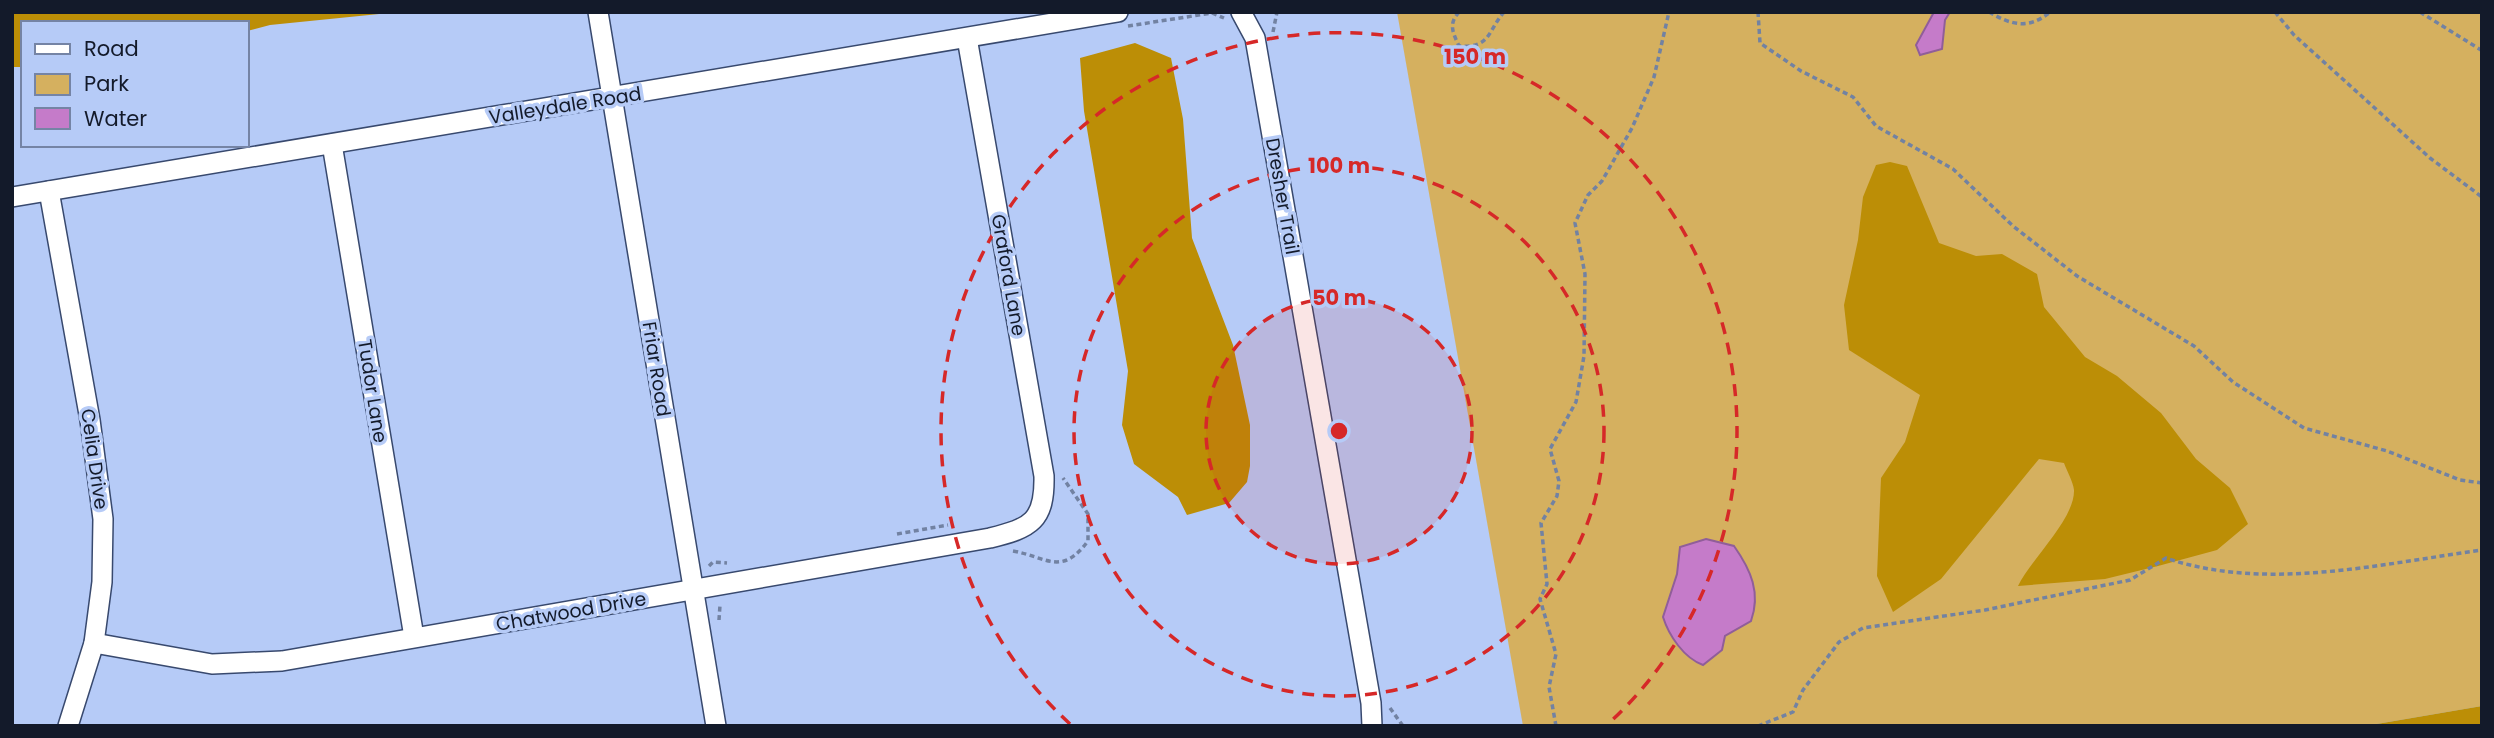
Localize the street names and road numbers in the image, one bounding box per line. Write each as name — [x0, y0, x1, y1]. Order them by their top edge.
street label: Valleydale Road — [487, 80, 643, 131]
street label: Dresher Trail — [1259, 136, 1306, 256]
street label: Graford Lane — [985, 212, 1032, 338]
street label: Friar Road — [636, 320, 677, 418]
street label: Tudor Lane — [351, 337, 394, 445]
street label: Celia Drive — [74, 407, 115, 511]
street label: Chatwood Drive — [494, 585, 648, 638]

